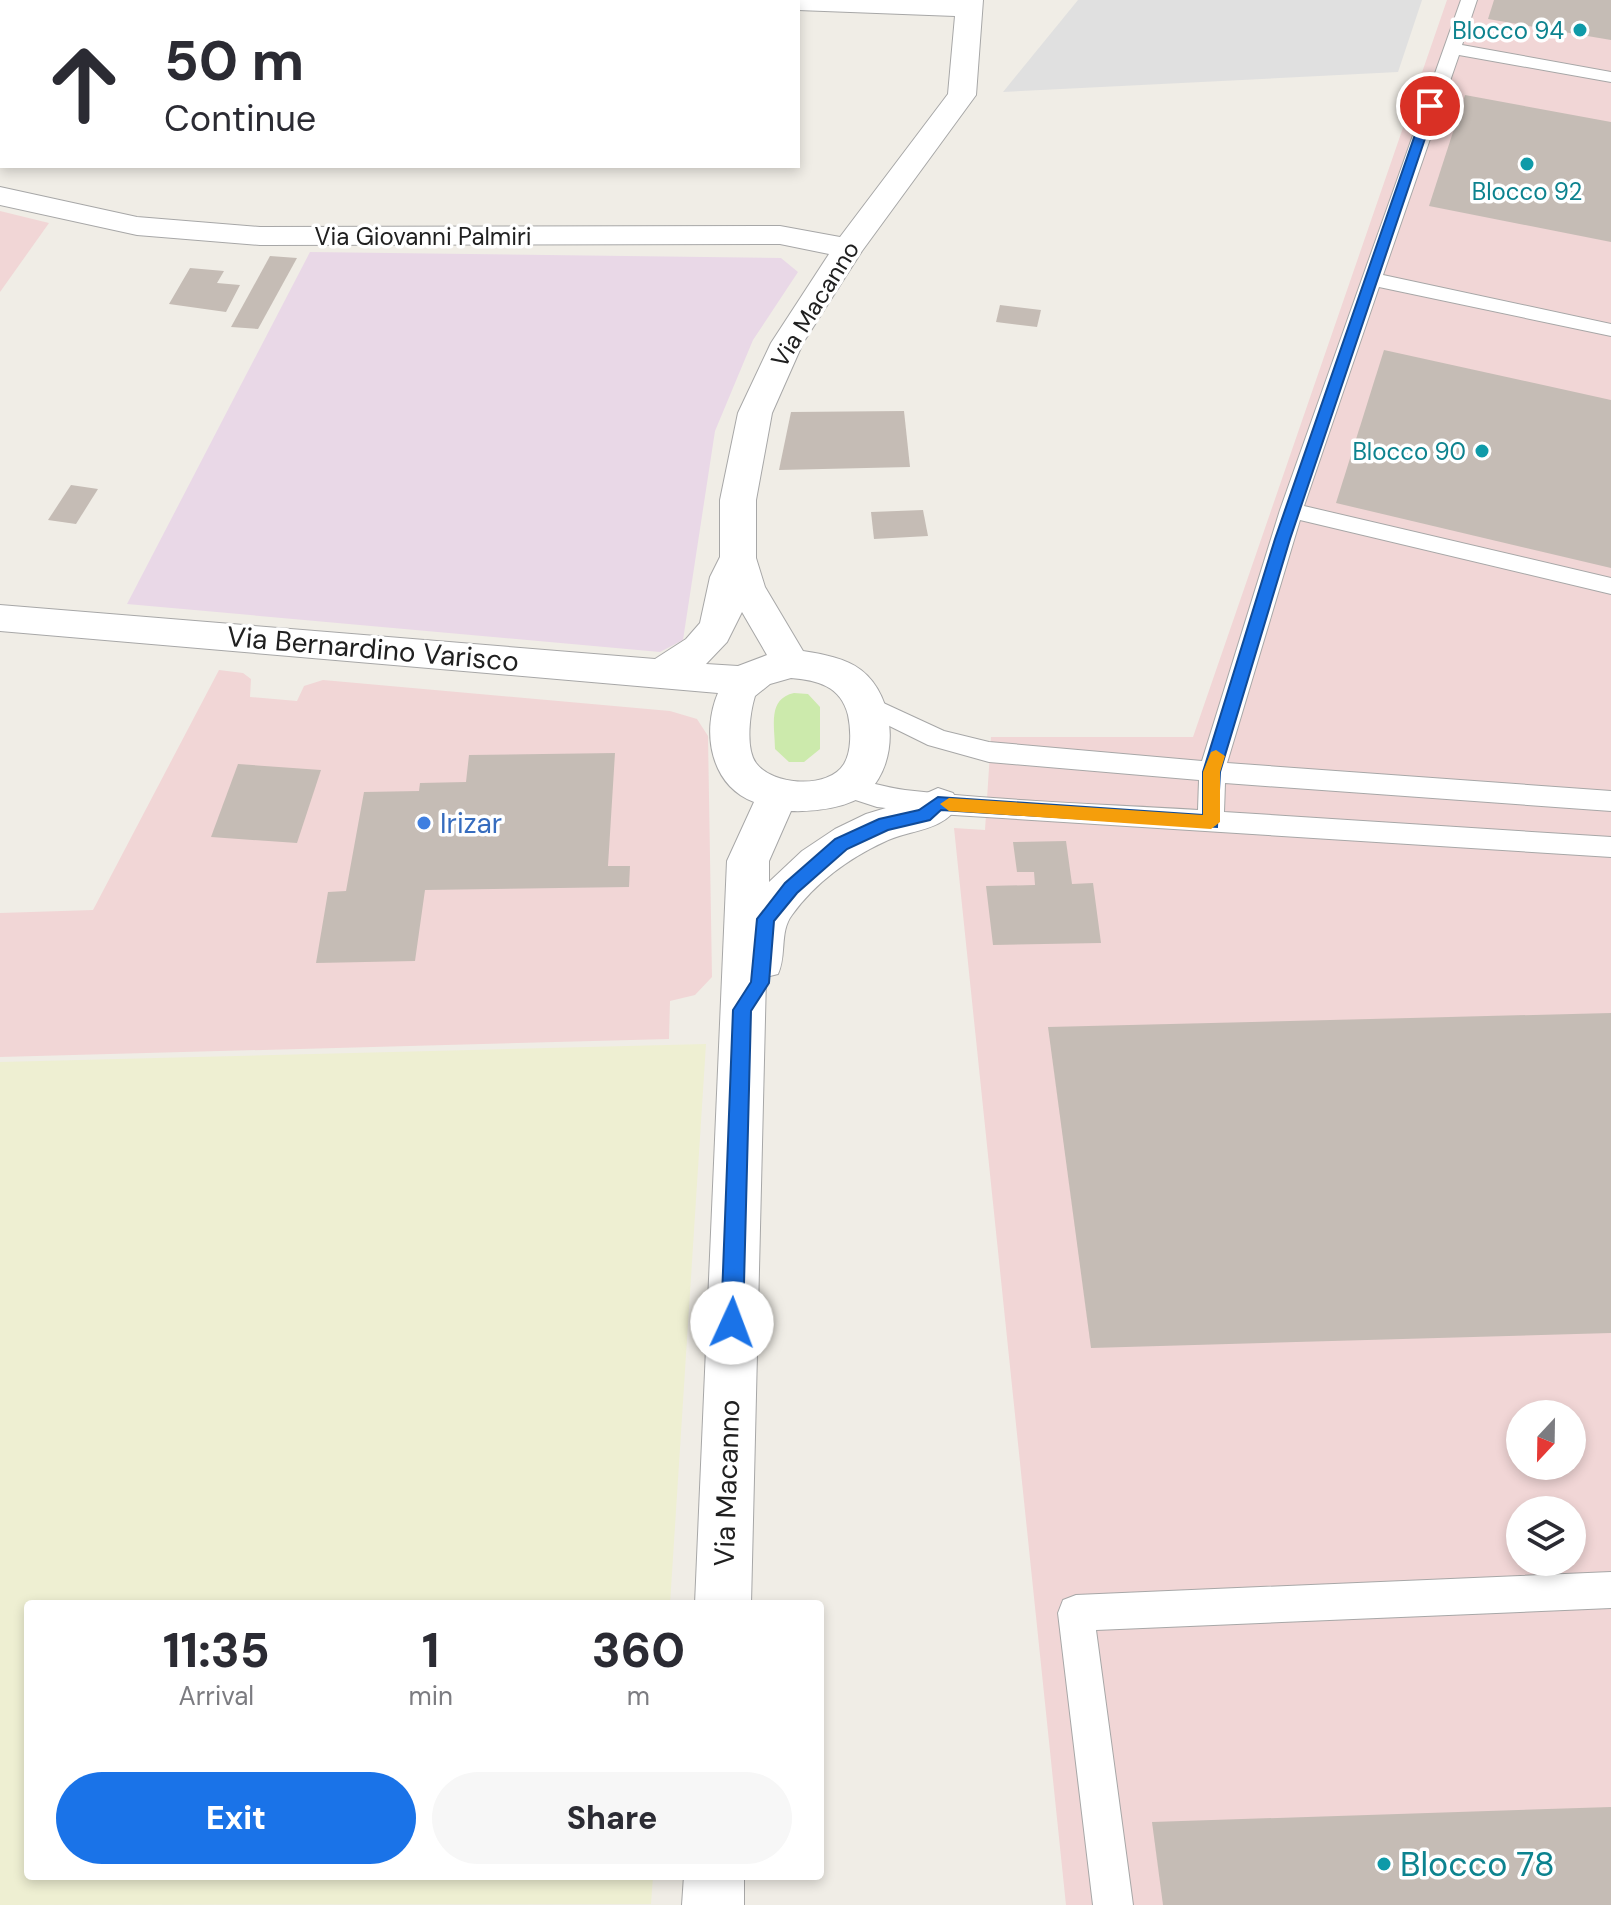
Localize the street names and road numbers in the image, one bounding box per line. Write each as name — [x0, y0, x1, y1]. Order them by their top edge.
street label: Via Giovanni Palmiri — [314, 221, 532, 252]
street label: Via Macanno — [764, 235, 866, 373]
street label: Via Bernardino Varisco — [225, 618, 521, 680]
street label: Via Macanno — [706, 1399, 748, 1567]

